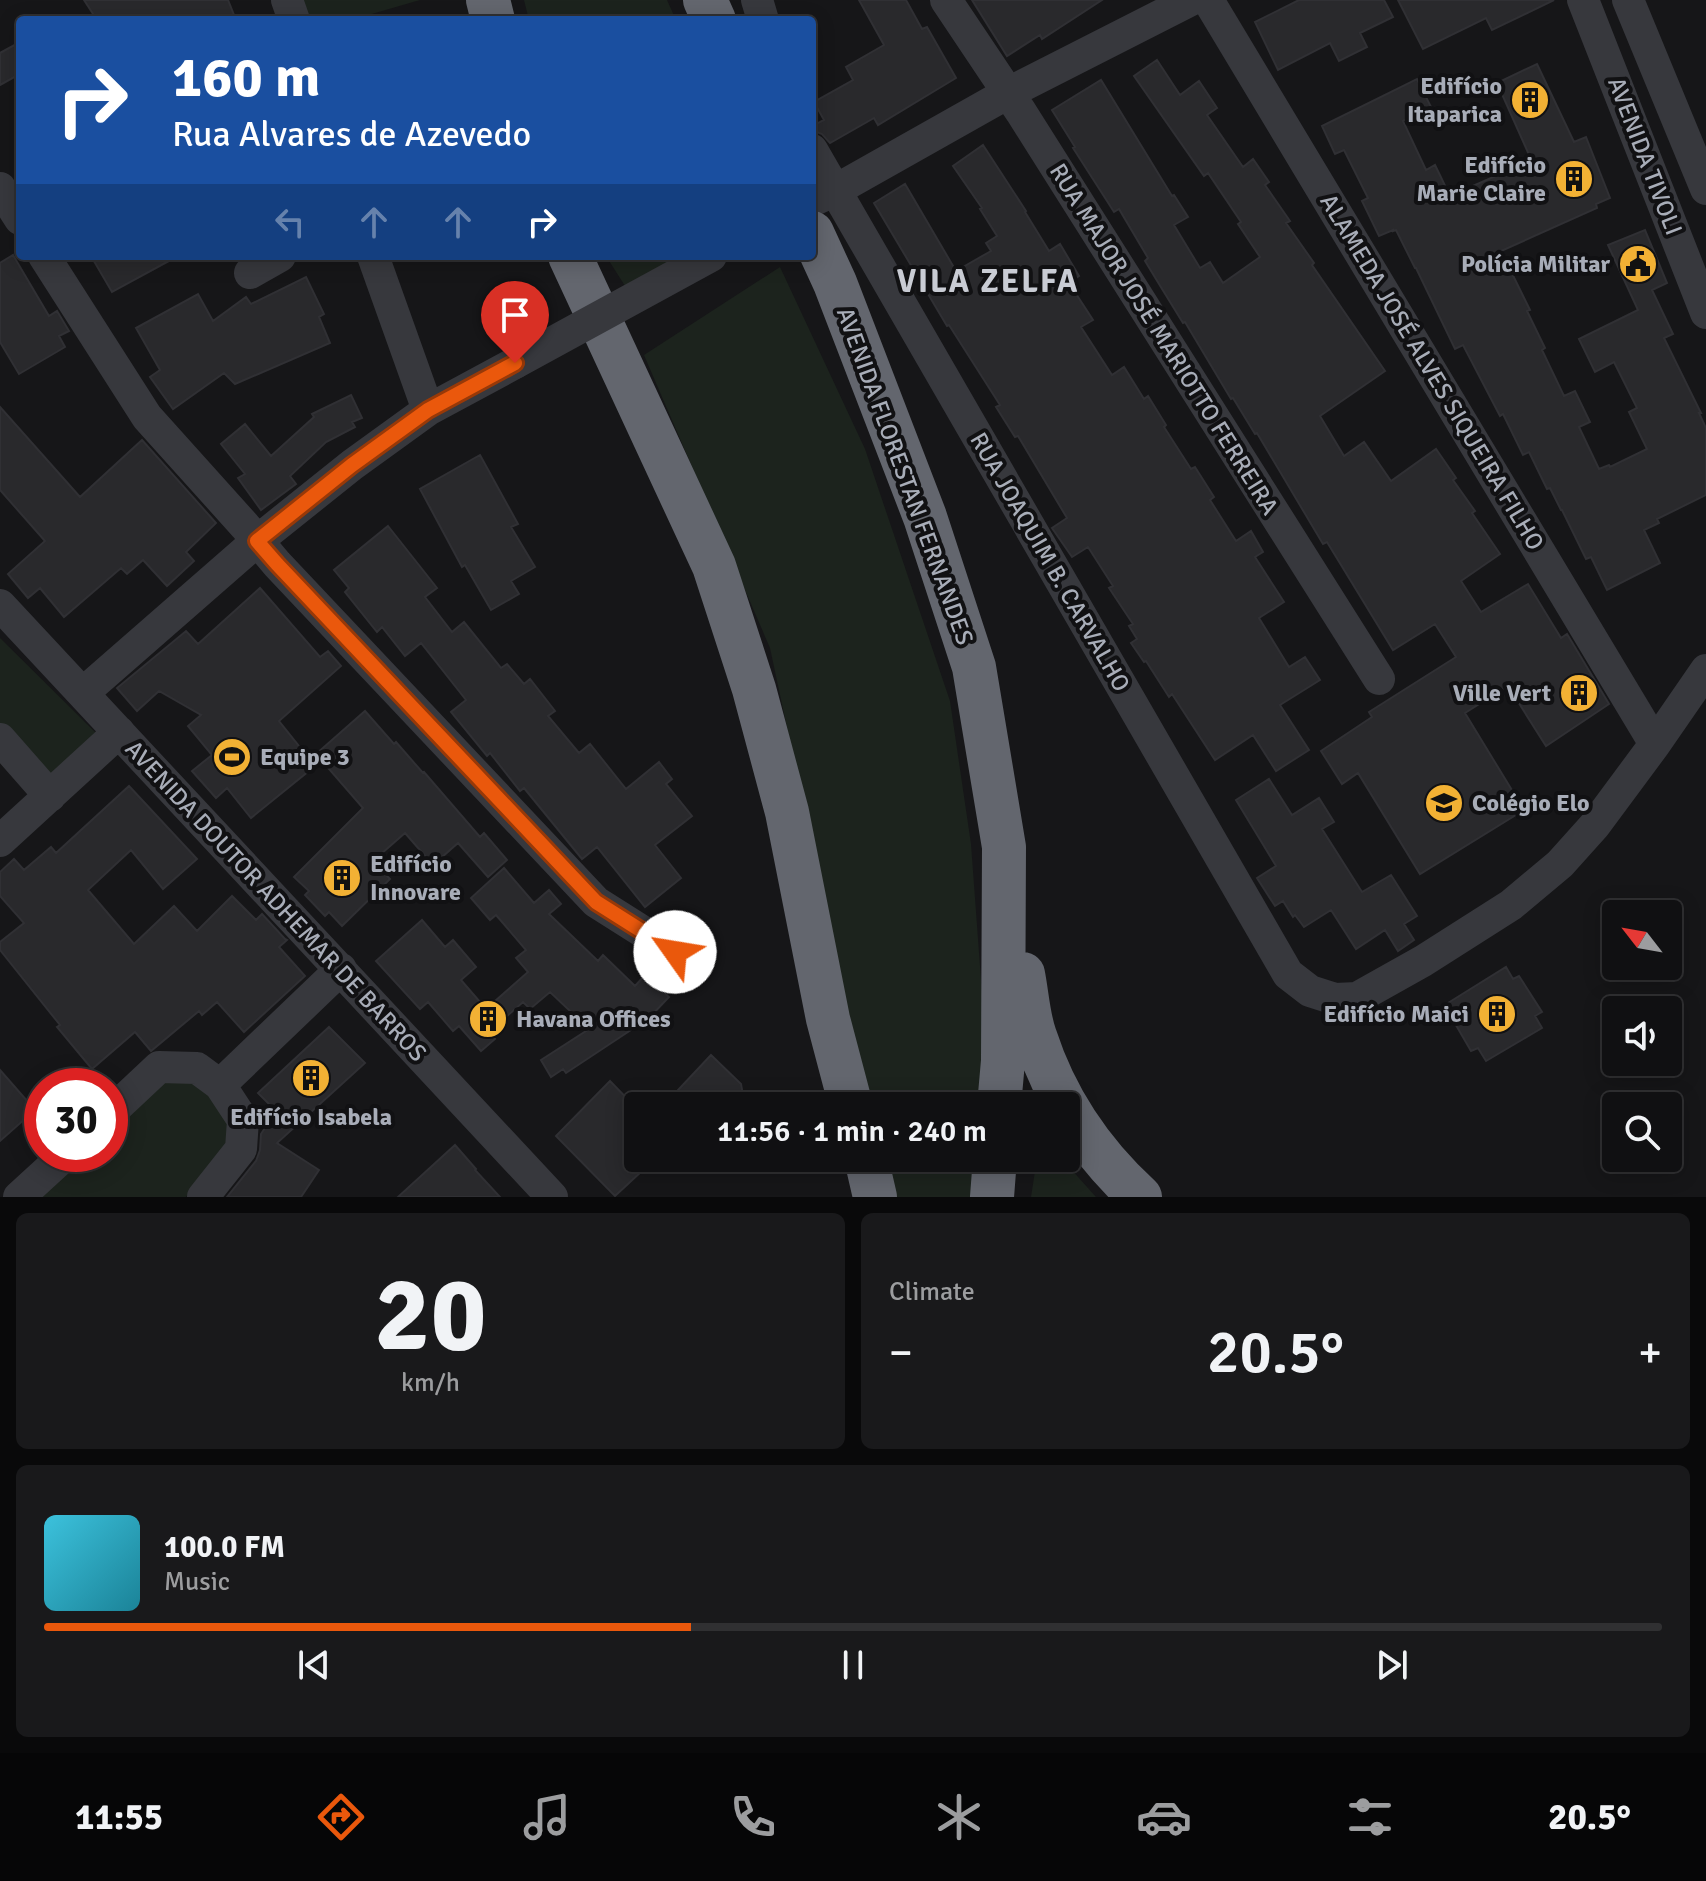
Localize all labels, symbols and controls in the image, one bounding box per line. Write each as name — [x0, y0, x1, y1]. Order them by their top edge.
text: 160 m — [172, 43, 320, 112]
icon: right — [40, 48, 144, 152]
place label: Edifício Itaparica — [1407, 71, 1502, 129]
street label: AVENIDA TIVOLI — [1601, 73, 1689, 239]
building icon: Edifício Itaparica — [1509, 79, 1551, 121]
text: Rua Alvares de Azevedo — [172, 112, 531, 157]
place label: Edifício Marie Claire — [1416, 150, 1546, 208]
street label: RUA MAJOR JOSÉ MARIOTTO FERREIRA — [1043, 158, 1285, 521]
building icon: Edifício Marie Claire — [1553, 158, 1595, 200]
street label: ALAMEDA JOSÉ ALVES SIQUEIRA FILHO — [1313, 188, 1551, 556]
icon: left — [268, 200, 312, 244]
icon: ahead — [352, 200, 396, 244]
icon: ahead — [436, 200, 480, 244]
icon: right — [520, 200, 564, 244]
public building icon: Polícia Militar — [1617, 243, 1659, 285]
place label: Polícia Militar — [1461, 249, 1610, 279]
district label: VILA ZELFA — [897, 262, 1079, 301]
pin — [481, 281, 549, 363]
icon: arrive — [493, 293, 537, 337]
street label: AVENIDA FLORESTAN FERNANDES — [830, 303, 980, 649]
street label: RUA JOAQUIM B. CARVALHO — [963, 427, 1137, 697]
building icon: Ville Vert — [1558, 672, 1600, 714]
place label: Ville Vert — [1453, 678, 1551, 708]
street label: AVENIDA DOUTOR ADHEMAR DE BARROS — [119, 734, 433, 1068]
sports icon: Equipe 3 — [211, 736, 253, 778]
place label: Equipe 3 — [260, 742, 350, 772]
school or university icon: Colégio Elo — [1423, 782, 1465, 824]
place label: Colégio Elo — [1472, 788, 1590, 818]
place label: Edifício Innovare — [370, 849, 461, 907]
building icon: Edifício Innovare — [321, 857, 363, 899]
north arrow — [1602, 900, 1682, 980]
map controls — [1602, 900, 1682, 1172]
position arrow — [633, 910, 717, 994]
building icon: Edifício Maici — [1476, 993, 1518, 1035]
button: sound — [1602, 996, 1682, 1076]
building icon: Havana Offices — [467, 998, 509, 1040]
place label: Edifício Maici — [1324, 999, 1469, 1029]
place label: Havana Offices — [516, 1004, 671, 1034]
building icon: Edifício Isabela — [290, 1057, 332, 1099]
speed limit sign: 30 — [24, 1068, 128, 1172]
button: search — [1602, 1092, 1682, 1172]
place label: Edifício Isabela — [230, 1102, 392, 1132]
text: 11:56 · 1 min · 240 m — [717, 1113, 987, 1150]
text: 20 — [374, 1251, 487, 1379]
text: Climate — [889, 1276, 975, 1308]
text: 20.5° — [1207, 1316, 1344, 1390]
text: − — [889, 1326, 913, 1380]
text: + — [1638, 1326, 1662, 1380]
text: km/h — [401, 1367, 460, 1399]
text: 100.0 FM — [164, 1529, 285, 1566]
text: Music — [164, 1566, 230, 1598]
icon: previous — [292, 1643, 336, 1687]
icon: pause — [831, 1643, 875, 1687]
icon: next — [1370, 1643, 1414, 1687]
icon: directions — [313, 1789, 369, 1845]
icon: music — [519, 1789, 575, 1845]
icon: phone — [725, 1789, 781, 1845]
icon: climate — [931, 1789, 987, 1845]
icon: car — [1136, 1789, 1192, 1845]
icon: filters — [1342, 1789, 1398, 1845]
text: 11:55 — [75, 1795, 163, 1840]
text: 20.5° — [1548, 1795, 1631, 1840]

